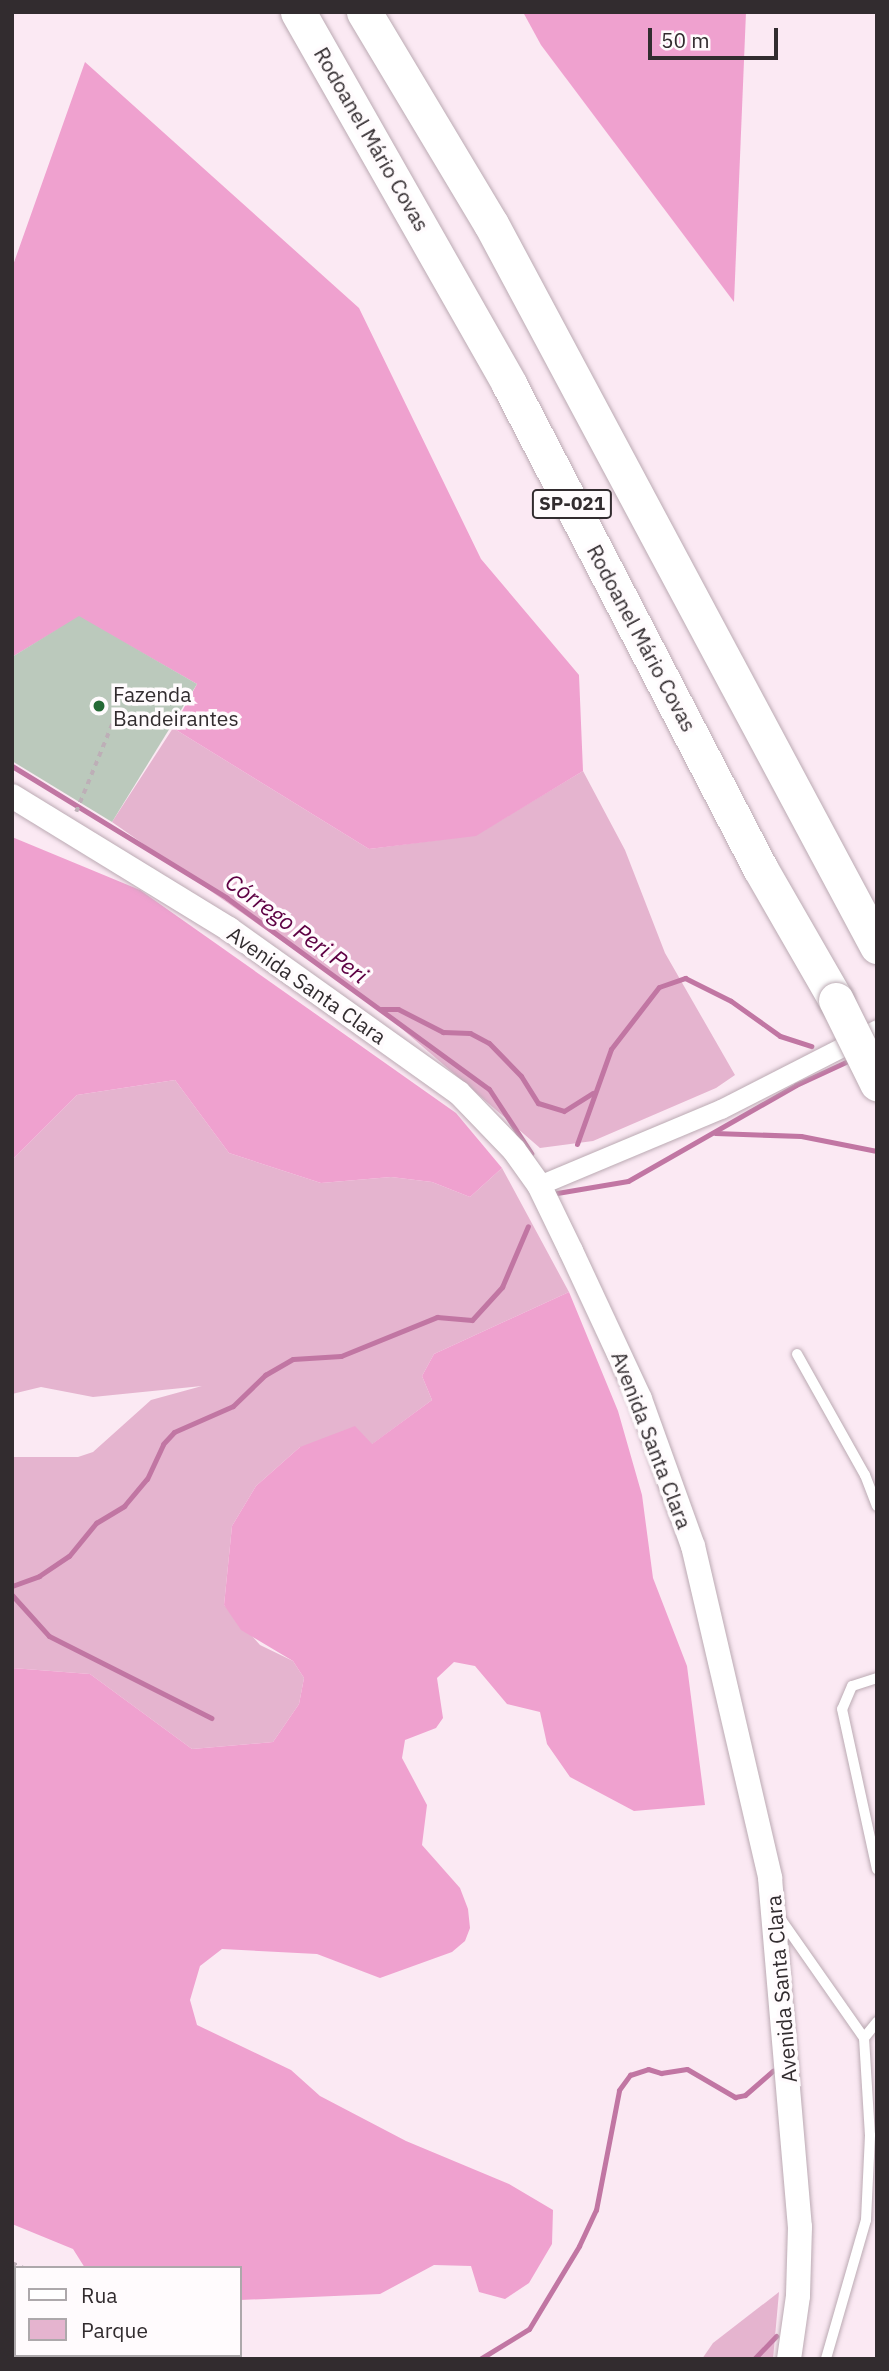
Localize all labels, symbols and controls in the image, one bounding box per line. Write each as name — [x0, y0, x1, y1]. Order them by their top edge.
scale bar — [651, 14, 780, 58]
text: 50 m — [661, 26, 710, 54]
street label: Rodoanel Mário Covas — [309, 42, 435, 236]
road number: SP-021 — [532, 489, 612, 520]
street label: Rodoanel Mário Covas — [582, 540, 702, 736]
place label: Fazenda Bandeirantes — [113, 681, 239, 731]
marker: Fazenda Bandeirantes — [91, 698, 107, 714]
water label: Córrego Peri Peri — [221, 867, 373, 989]
street label: Avenida Santa Clara — [223, 921, 391, 1049]
street label: Avenida Santa Clara — [607, 1348, 697, 1532]
street label: Avenida Santa Clara — [760, 1894, 802, 2084]
legend — [14, 2266, 242, 2357]
text: Rua — [81, 2281, 118, 2309]
text: Parque — [81, 2316, 148, 2344]

